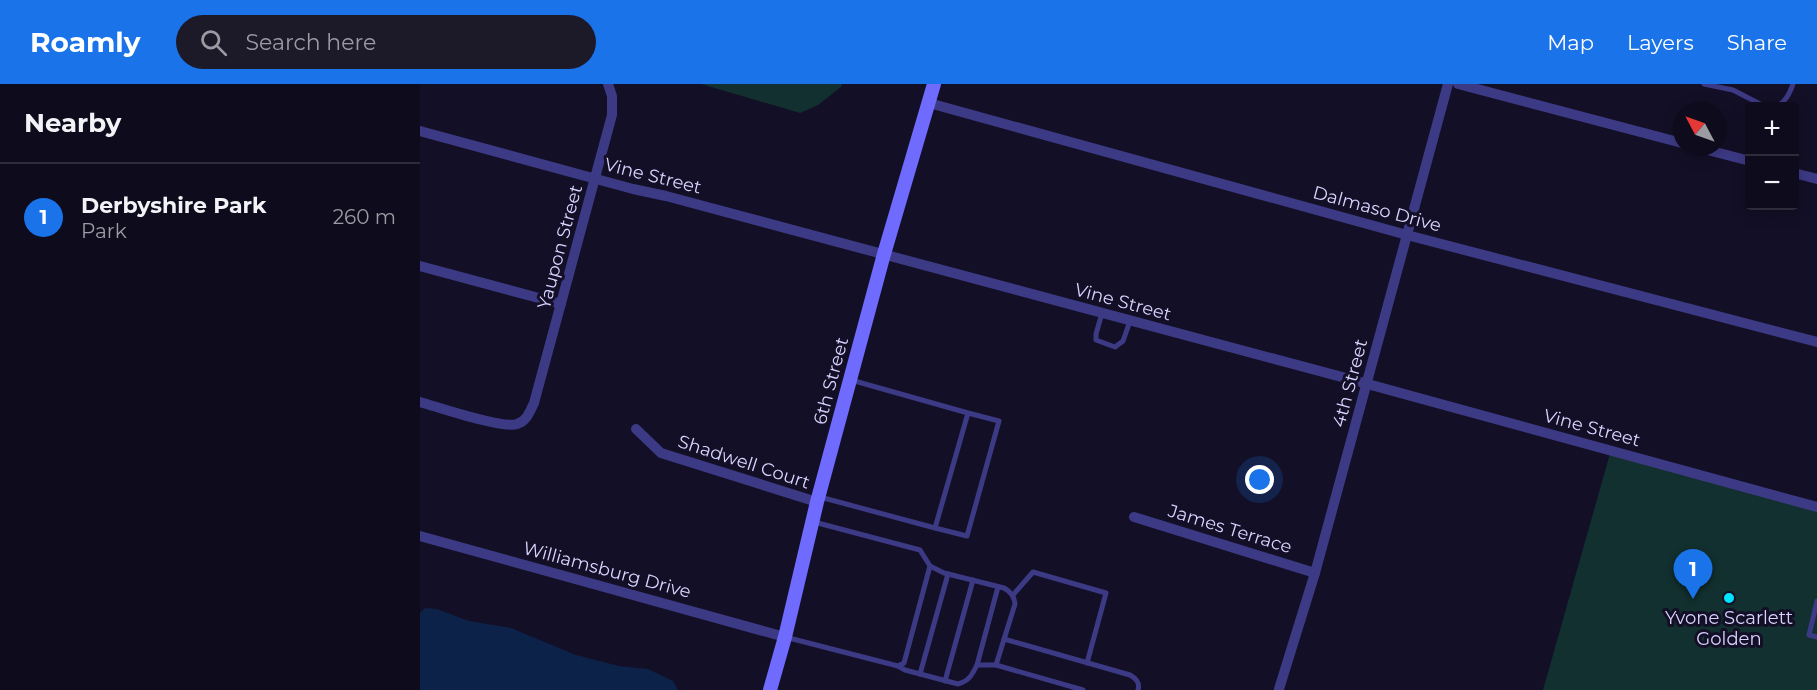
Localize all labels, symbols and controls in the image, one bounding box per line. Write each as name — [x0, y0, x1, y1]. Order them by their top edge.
search box — [176, 15, 596, 69]
text: Roamly — [30, 25, 140, 59]
icon: search — [197, 26, 230, 59]
text: Search here — [245, 29, 376, 56]
text: Map — [1547, 30, 1594, 55]
text: Layers — [1627, 30, 1694, 55]
text: Share — [1727, 30, 1787, 55]
north arrow — [1673, 102, 1727, 156]
map controls — [1745, 102, 1799, 210]
button: + — [1745, 102, 1799, 156]
text: Nearby — [24, 107, 121, 139]
street label: Vine Street — [602, 153, 704, 199]
button: − — [1745, 156, 1799, 210]
street label: Dalmaso Drive — [1310, 181, 1444, 237]
street label: Yaupon Street — [533, 182, 587, 312]
text: Derbyshire Park — [81, 192, 266, 219]
text: 1 — [40, 205, 47, 229]
text: 260 m — [333, 205, 396, 229]
text: Park — [81, 219, 127, 243]
street label: Vine Street — [1072, 279, 1174, 325]
street label: 6th Street — [809, 335, 853, 427]
street label: 4th Street — [1328, 336, 1372, 430]
street label: Vine Street — [1541, 405, 1643, 451]
street label: Shadwell Court — [675, 430, 813, 494]
your location — [1245, 465, 1274, 494]
street label: James Terrace — [1164, 499, 1295, 558]
street label: Williamsburg Drive — [521, 537, 694, 603]
pin: 1 — [1674, 550, 1712, 599]
marker: Yvone Scarlett Golden — [1722, 591, 1736, 605]
place label: Yvone Scarlett Golden — [1665, 607, 1793, 650]

